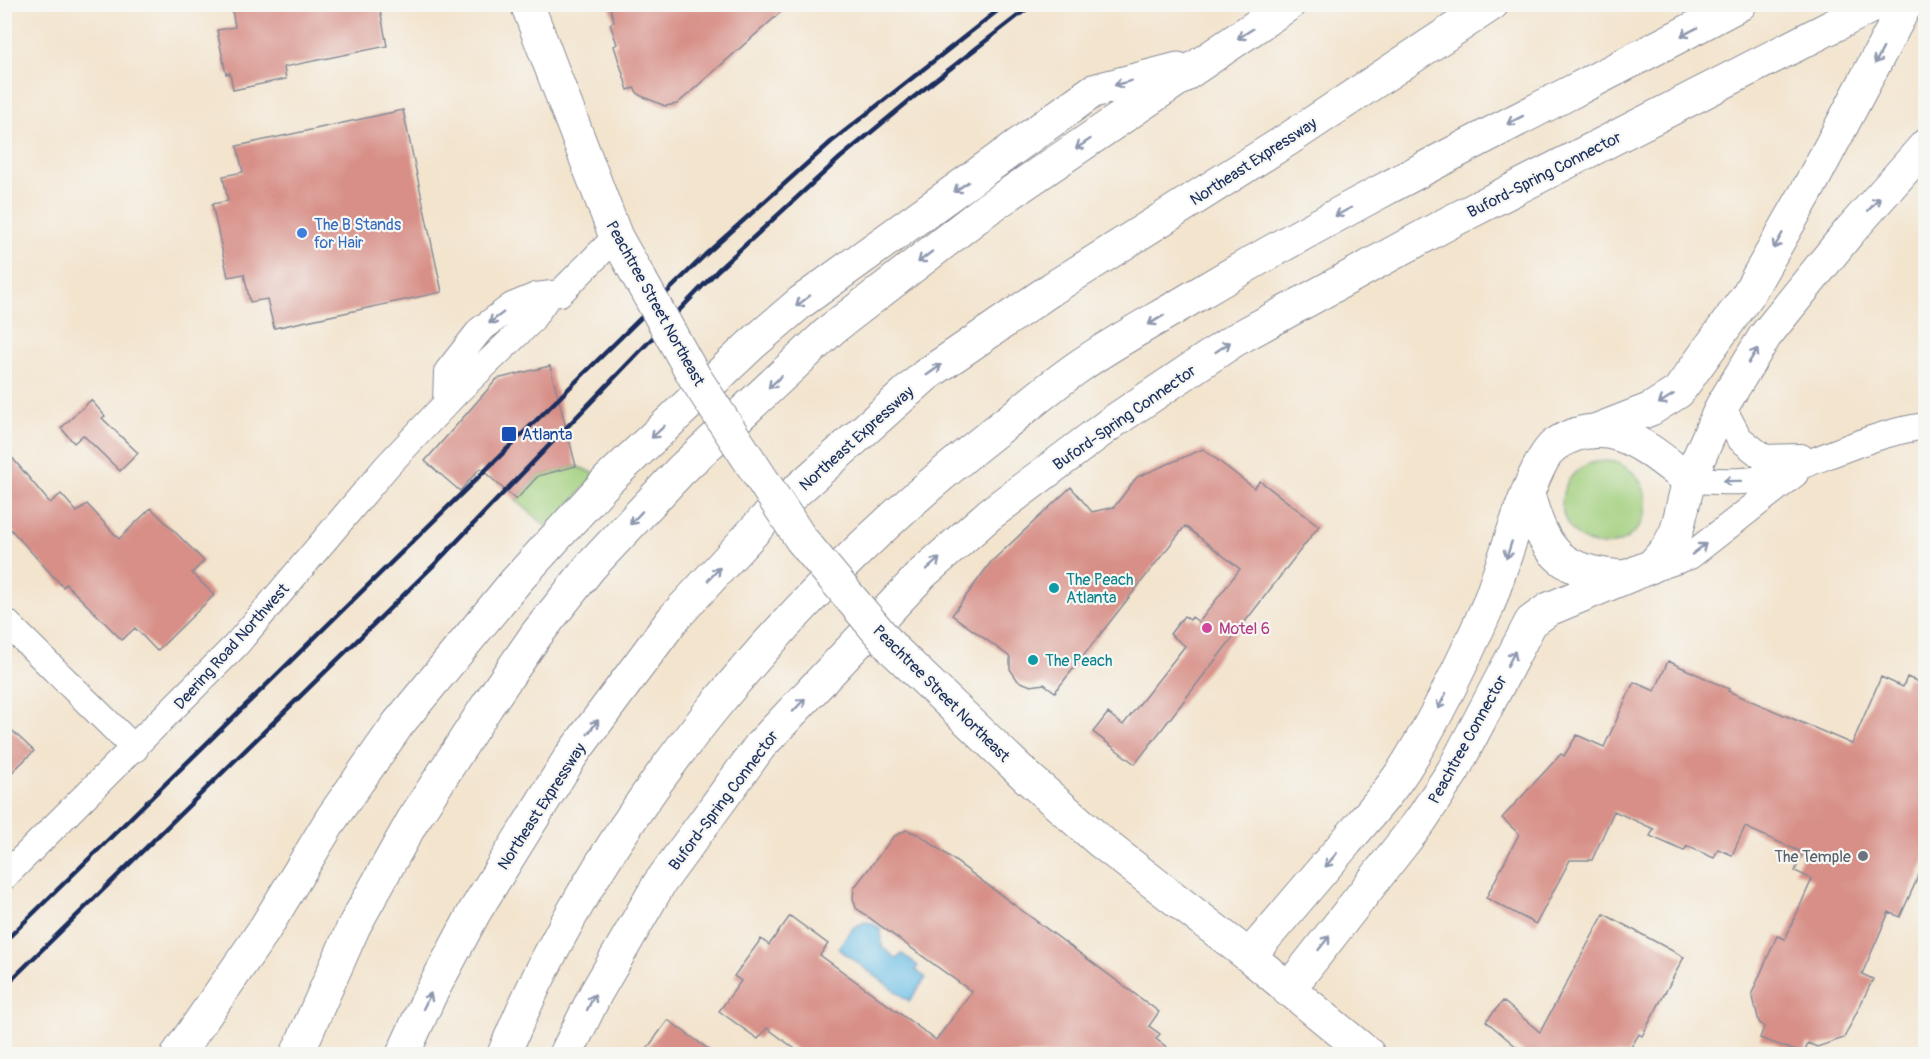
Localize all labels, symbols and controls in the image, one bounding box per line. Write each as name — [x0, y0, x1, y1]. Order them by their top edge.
one-way arrow — [1680, 26, 1698, 38]
one-way arrow — [1237, 28, 1254, 40]
one-way arrow — [1873, 47, 1885, 64]
one-way arrow — [1114, 77, 1133, 89]
street label: Northeast Expressway — [1186, 113, 1321, 210]
one-way arrow — [1506, 115, 1524, 127]
street label: Buford-Spring Connector — [1464, 127, 1625, 222]
one-way arrow — [1075, 138, 1092, 150]
one-way arrow — [953, 181, 969, 193]
one-way arrow — [1867, 197, 1881, 212]
one-way arrow — [1335, 206, 1352, 218]
place label: The B Stands for Hair — [314, 215, 401, 253]
street label: Peachtree Street Northeast — [601, 217, 709, 390]
marker: The B Stands for Hair — [295, 226, 309, 240]
one-way arrow — [1772, 232, 1784, 249]
one-way arrow — [917, 251, 933, 264]
one-way arrow — [795, 295, 811, 308]
one-way arrow — [489, 311, 505, 324]
one-way arrow — [1148, 314, 1165, 326]
one-way arrow — [1215, 341, 1231, 353]
one-way arrow — [1747, 348, 1759, 365]
street label: Buford-Spring Connector — [1049, 361, 1200, 475]
one-way arrow — [925, 364, 941, 376]
one-way arrow — [768, 375, 783, 389]
street label: Northeast Expressway — [795, 382, 918, 495]
one-way arrow — [1658, 394, 1675, 406]
marker: Atlanta — [500, 425, 518, 443]
place label: Atlanta — [522, 425, 572, 445]
one-way arrow — [651, 425, 666, 439]
one-way arrow — [1723, 475, 1743, 486]
one-way arrow — [628, 511, 643, 526]
one-way arrow — [1503, 540, 1514, 559]
one-way arrow — [1691, 543, 1707, 556]
one-way arrow — [925, 557, 940, 571]
one-way arrow — [707, 567, 721, 582]
place label: The Peach Atlanta — [1066, 570, 1134, 608]
street label: Deering Road Northwest — [170, 579, 294, 714]
marker: The Peach Atlanta — [1047, 581, 1061, 595]
place label: Motel 6 — [1219, 619, 1270, 639]
street label: Peachtree Street Northeast — [869, 621, 1014, 767]
marker: Motel 6 — [1200, 621, 1214, 635]
one-way arrow — [1506, 650, 1518, 668]
place label: The Peach — [1045, 651, 1113, 671]
marker: The Peach — [1026, 653, 1040, 667]
street label: Peachtree Connector — [1424, 671, 1512, 807]
one-way arrow — [1436, 691, 1447, 709]
one-way arrow — [791, 698, 806, 713]
one-way arrow — [587, 719, 599, 735]
street label: Buford-Spring Connector — [665, 726, 783, 875]
street label: Northeast Expressway — [493, 739, 590, 874]
place label: The Temple — [1774, 847, 1851, 867]
marker: The Temple — [1856, 849, 1870, 863]
one-way arrow — [1324, 852, 1338, 867]
one-way arrow — [1318, 936, 1331, 952]
one-way arrow — [422, 993, 434, 1011]
one-way arrow — [586, 993, 598, 1011]

